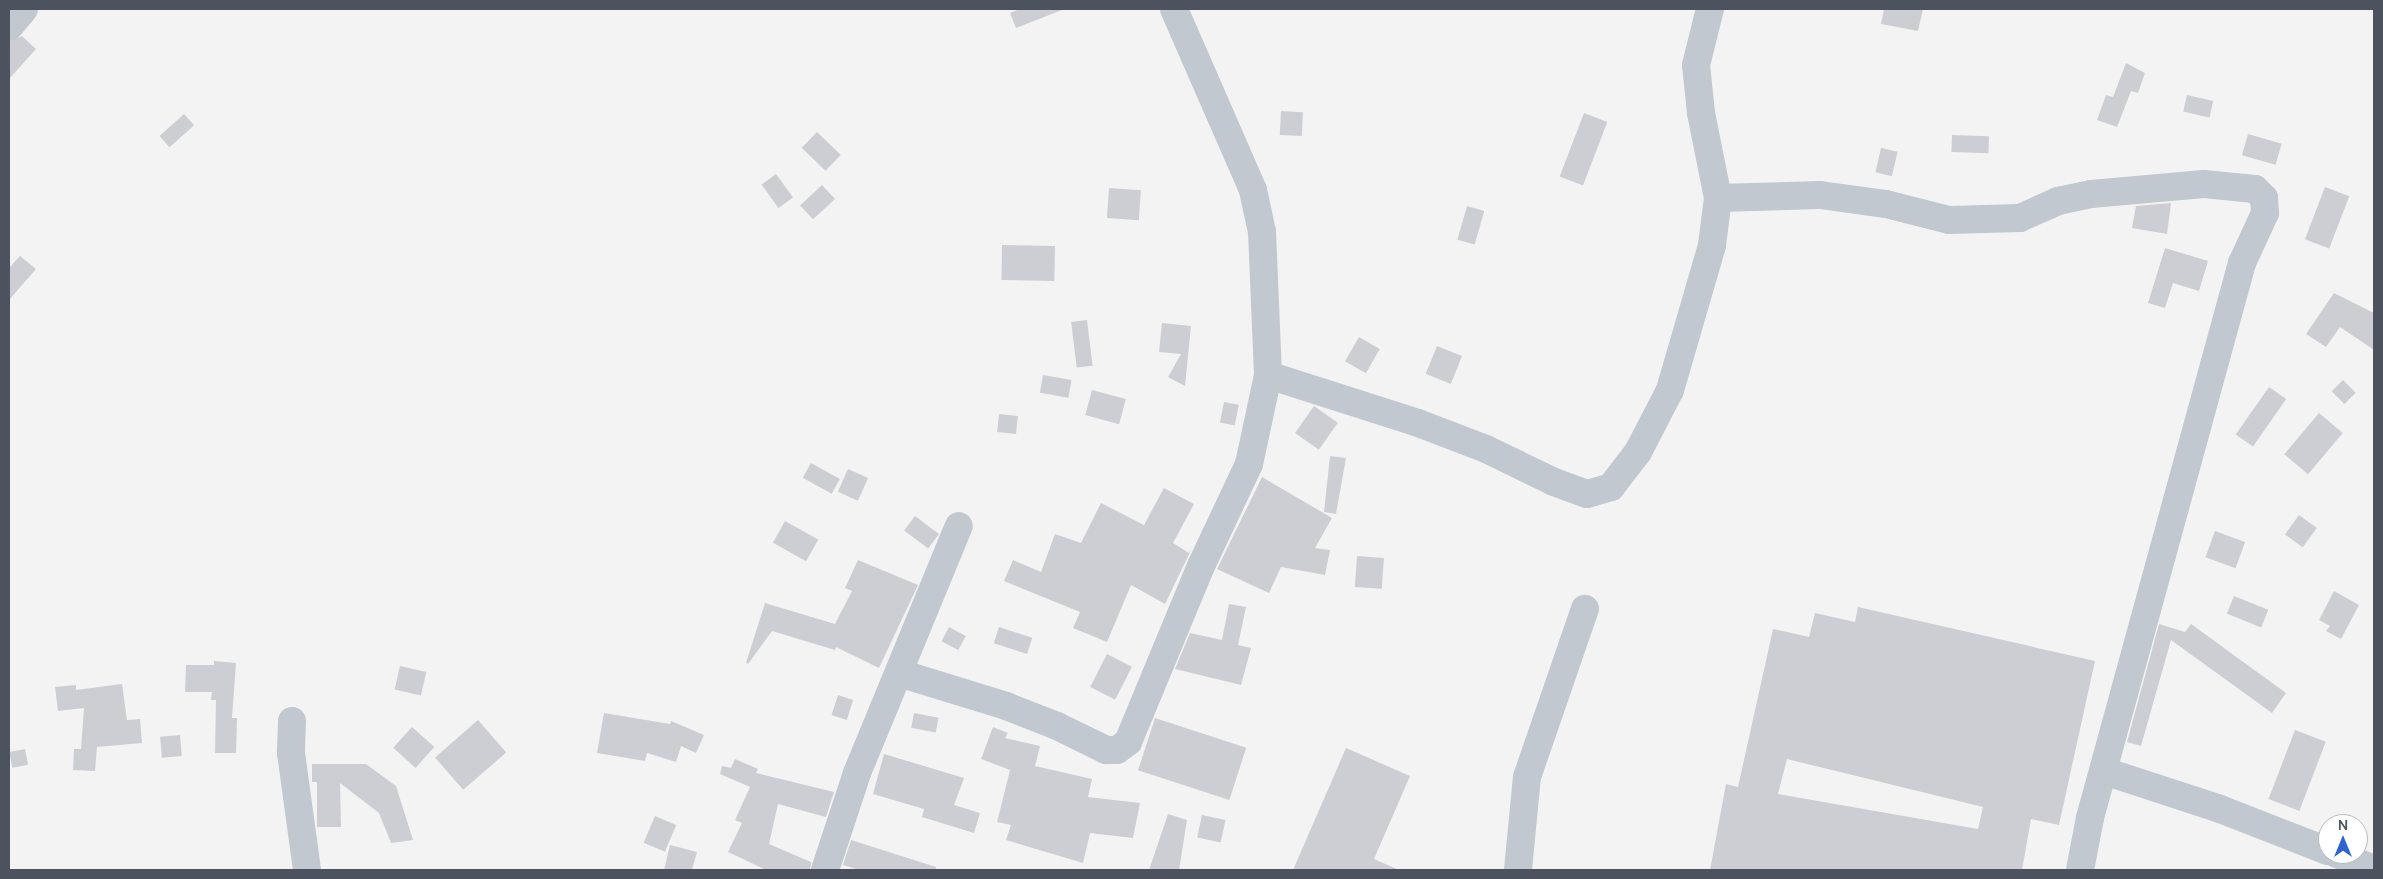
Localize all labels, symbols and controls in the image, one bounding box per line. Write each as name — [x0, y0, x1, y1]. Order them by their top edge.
north arrow — [2318, 814, 2368, 864]
text: N — [2338, 815, 2348, 834]

